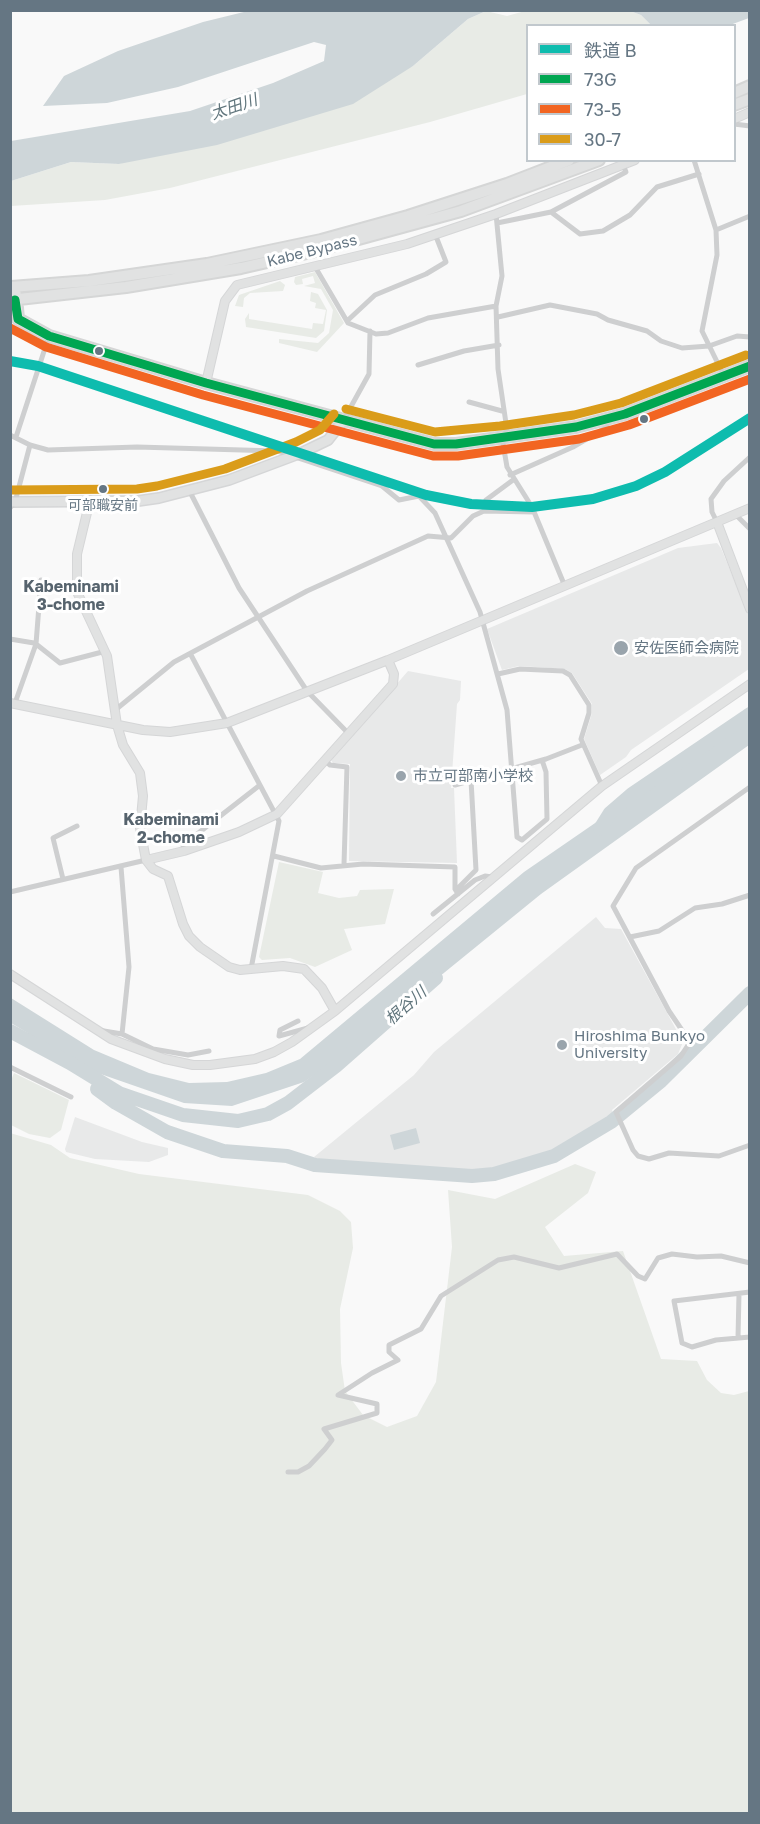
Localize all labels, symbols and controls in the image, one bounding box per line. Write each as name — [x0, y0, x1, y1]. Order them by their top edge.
legend — [526, 24, 736, 162]
text: 鉄道 B — [584, 39, 637, 61]
text: 73G — [584, 68, 617, 90]
water label: 太田川 — [208, 90, 260, 124]
text: 73-5 — [584, 98, 621, 120]
text: 30-7 — [584, 128, 621, 150]
street label: Kabe Bypass — [265, 231, 359, 271]
unlabelled marker — [93, 345, 105, 357]
unlabelled marker — [638, 413, 650, 425]
marker: 可部職安前 — [97, 483, 109, 495]
place label: 可部職安前 — [68, 498, 138, 514]
district label: Kabeminami 3-chome — [23, 577, 119, 615]
marker: 安佐医師会病院 — [612, 639, 630, 657]
place label: 安佐医師会病院 — [634, 639, 739, 657]
place label: 市立可部南小学校 — [413, 767, 533, 785]
marker: 市立可部南小学校 — [394, 769, 408, 783]
district label: Kabeminami 2-chome — [123, 810, 219, 848]
water label: 根谷川 — [382, 983, 430, 1029]
place label: Hiroshima Bunkyo University — [574, 1027, 705, 1062]
marker: Hiroshima Bunkyo University — [555, 1038, 569, 1052]

